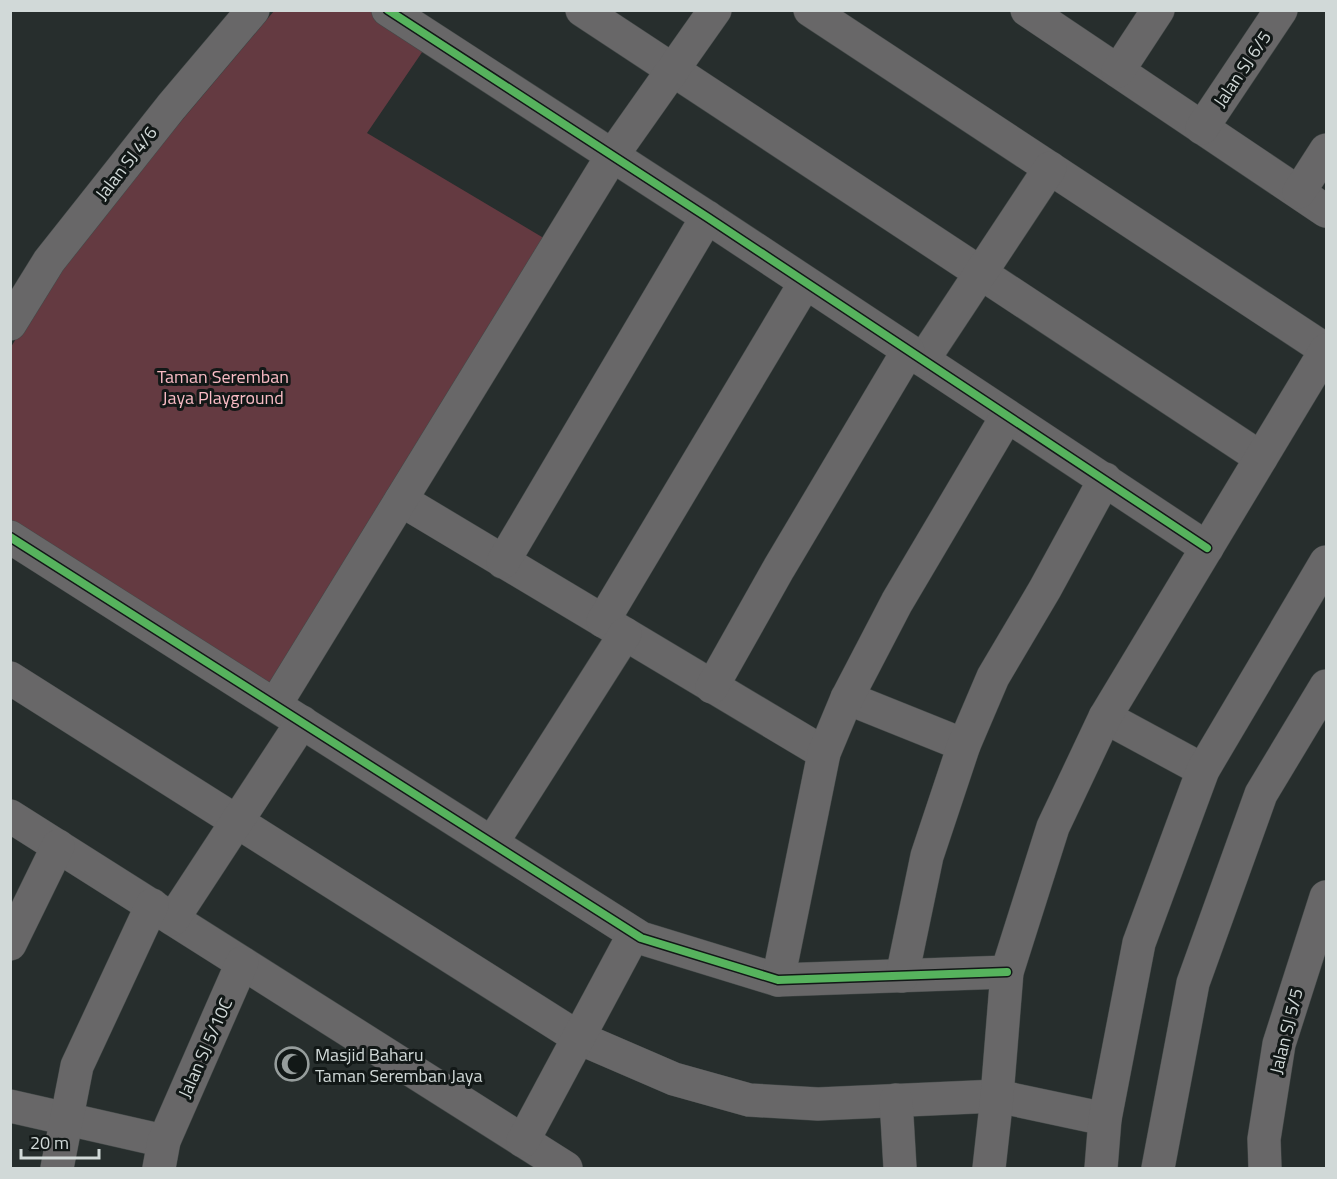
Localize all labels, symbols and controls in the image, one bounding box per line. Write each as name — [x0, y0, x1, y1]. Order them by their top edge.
street label: Jalan SJ 6/5 — [1206, 25, 1278, 113]
street label: Jalan SJ 4/6 — [88, 120, 164, 206]
park label: Taman Seremban Jaya Playground — [157, 363, 289, 411]
street label: Jalan SJ 5/5 — [1262, 985, 1310, 1077]
street label: Jalan SJ 5/10C — [171, 993, 239, 1102]
place label: Masjid Baharu Taman Seremban Jaya — [315, 1041, 482, 1089]
mosque icon: Masjid Baharu Taman Seremban Jaya — [274, 1046, 310, 1082]
scale bar — [21, 1122, 99, 1160]
text: 20 m — [30, 1129, 69, 1156]

